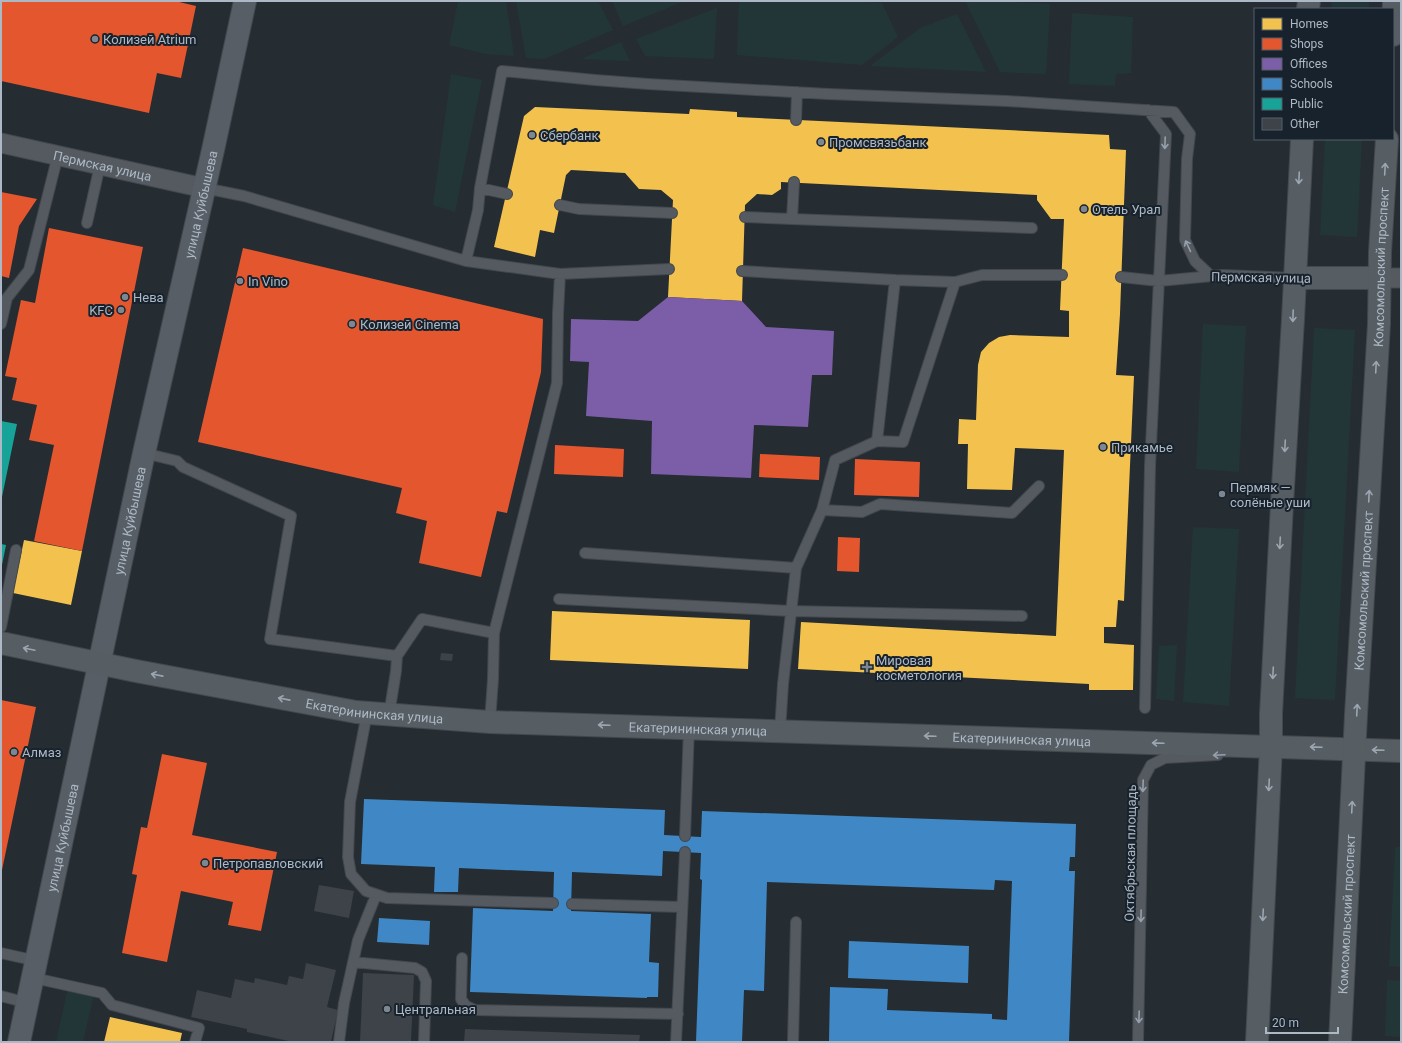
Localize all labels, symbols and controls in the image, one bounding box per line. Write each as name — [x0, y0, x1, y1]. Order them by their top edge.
legend — [1254, 8, 1394, 140]
text: Homes — [1290, 17, 1328, 31]
place label: Колизей Atrium — [103, 32, 197, 47]
marker: Колизей Atrium — [90, 34, 100, 44]
text: Shops — [1290, 37, 1324, 51]
text: Offices — [1290, 57, 1327, 71]
text: Schools — [1290, 77, 1333, 91]
text: Public — [1290, 97, 1323, 111]
text: Other — [1290, 117, 1319, 131]
place label: Сбербанк — [540, 128, 599, 143]
marker: Сбербанк — [527, 130, 537, 140]
place label: Промсвязьбанк — [829, 135, 926, 150]
one-way arrow — [1162, 136, 1169, 149]
marker: Промсвязьбанк — [816, 137, 826, 147]
street label: Пермская улица — [52, 148, 153, 184]
street label: улица Куйбышева — [182, 149, 221, 260]
one-way arrow — [1382, 163, 1389, 176]
one-way arrow — [1296, 171, 1303, 184]
street label: Комсомольский проспект — [1371, 187, 1392, 347]
place label: Отель Урал — [1092, 202, 1161, 217]
marker: Отель Урал — [1079, 204, 1089, 214]
one-way arrow — [1184, 240, 1191, 252]
street label: Пермская улица — [1211, 269, 1311, 286]
place label: In Vino — [248, 274, 288, 289]
marker: In Vino — [235, 276, 245, 286]
place label: Нева — [133, 290, 164, 305]
marker: Нева — [120, 292, 130, 302]
place label: KFC — [89, 303, 113, 318]
marker: KFC — [116, 305, 126, 315]
one-way arrow — [1289, 309, 1297, 322]
place label: Колизей Cinema — [360, 317, 459, 332]
marker: Колизей Cinema — [347, 319, 357, 329]
one-way arrow — [1373, 361, 1380, 374]
one-way arrow — [1282, 439, 1289, 452]
place label: Прикамье — [1111, 440, 1173, 455]
marker: Прикамье — [1098, 442, 1108, 452]
street label: улица Куйбышева — [111, 465, 149, 576]
place label: Пермяк — солёные уши — [1230, 480, 1310, 510]
marker: Пермяк — солёные уши — [1217, 489, 1227, 499]
one-way arrow — [1365, 490, 1373, 503]
street label: Комсомольский проспект — [1352, 510, 1376, 671]
one-way arrow — [1276, 536, 1283, 549]
one-way arrow — [23, 645, 36, 653]
place label: Мировая косметология — [876, 653, 962, 683]
marker: Мировая косметология — [861, 661, 873, 673]
one-way arrow — [1269, 666, 1277, 679]
one-way arrow — [151, 671, 164, 679]
one-way arrow — [278, 695, 291, 703]
street label: Екатерининская улица — [305, 696, 444, 726]
one-way arrow — [1353, 704, 1360, 717]
street label: Екатерининская улица — [628, 719, 767, 739]
one-way arrow — [598, 721, 611, 729]
street label: Екатерининская улица — [952, 730, 1091, 749]
one-way arrow — [924, 732, 937, 739]
one-way arrow — [1152, 739, 1165, 747]
one-way arrow — [1310, 744, 1323, 751]
place label: Алмаз — [22, 745, 61, 760]
one-way arrow — [1372, 746, 1385, 754]
marker: Алмаз — [9, 747, 19, 757]
one-way arrow — [1213, 751, 1226, 759]
one-way arrow — [1265, 778, 1273, 791]
one-way arrow — [1140, 779, 1147, 792]
street label: улица Куйбышева — [44, 782, 82, 893]
street label: Октябрьская площадь — [1122, 784, 1139, 922]
one-way arrow — [1348, 801, 1356, 814]
street label: Комсомольский проспект — [1335, 834, 1358, 994]
place label: Петропавловский — [213, 856, 323, 871]
marker: Петропавловский — [200, 858, 210, 868]
one-way arrow — [1259, 908, 1267, 921]
one-way arrow — [1137, 909, 1145, 922]
place label: Центральная — [395, 1002, 476, 1017]
marker: Центральная — [382, 1004, 392, 1014]
scale bar — [1266, 1009, 1338, 1035]
one-way arrow — [1135, 1010, 1143, 1023]
text: 20 m — [1272, 1016, 1299, 1030]

